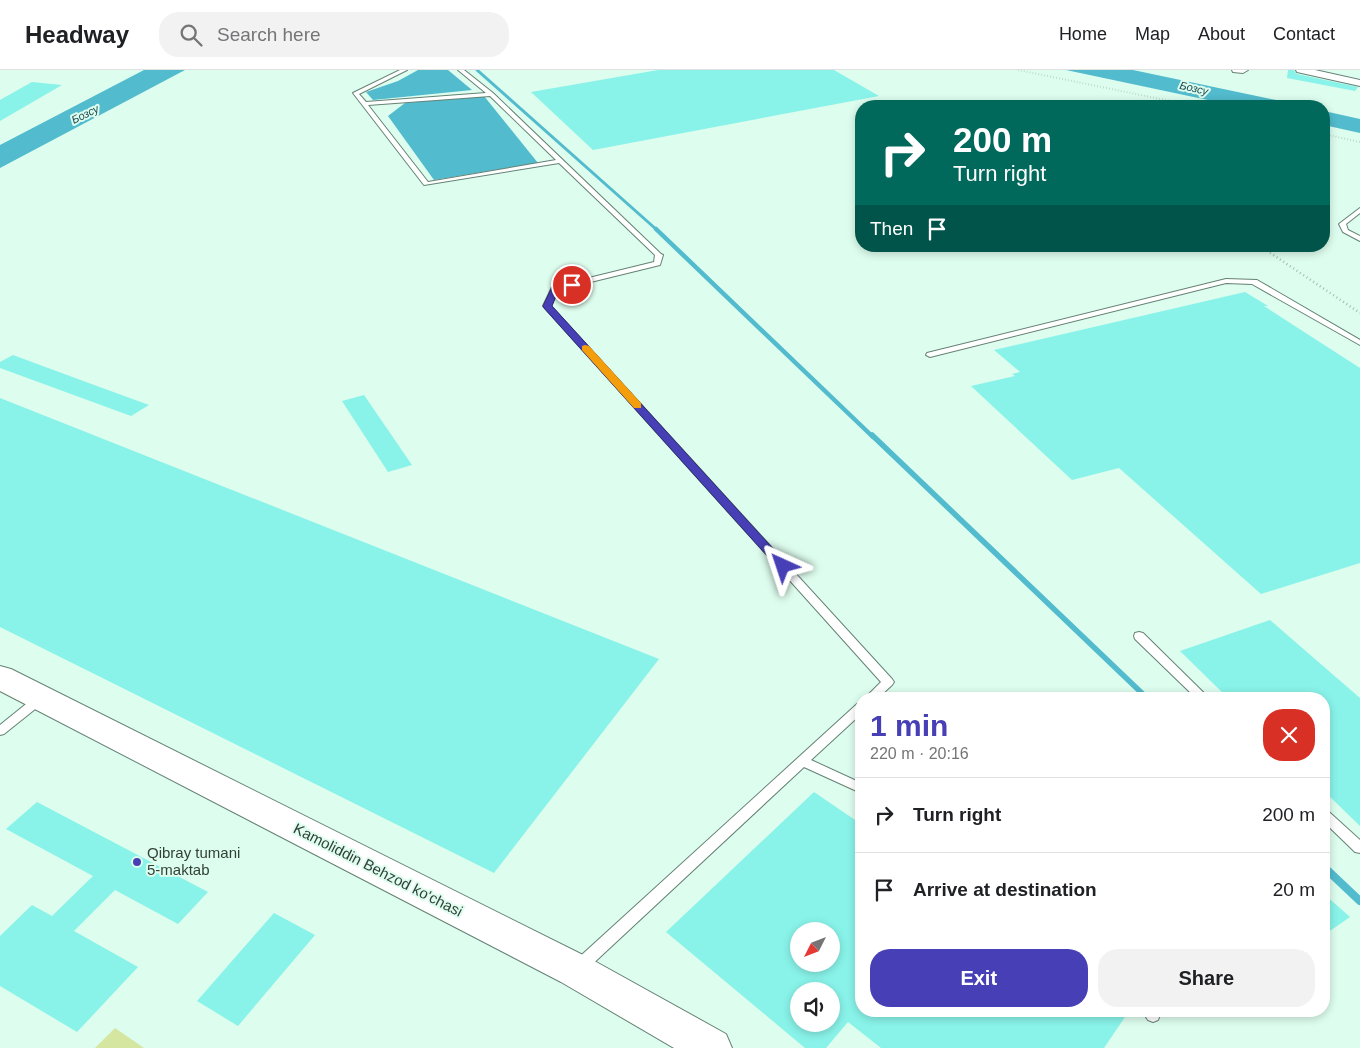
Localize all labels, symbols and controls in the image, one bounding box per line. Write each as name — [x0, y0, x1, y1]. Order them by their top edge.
search box — [159, 12, 509, 57]
text: Headway — [25, 21, 129, 48]
icon: search — [177, 21, 205, 49]
text: Search here — [217, 24, 321, 45]
text: Home — [1059, 24, 1107, 44]
text: Map — [1135, 24, 1170, 44]
text: About — [1198, 24, 1245, 44]
text: Contact — [1273, 24, 1335, 44]
water label: Бозсу — [1179, 79, 1211, 97]
water label: Бозсу — [69, 102, 102, 126]
icon: right — [870, 120, 935, 185]
text: 200 m — [953, 120, 1052, 159]
text: Turn right — [953, 161, 1046, 186]
icon: arrive — [923, 215, 951, 243]
text: Then — [870, 218, 913, 239]
pin — [551, 264, 593, 306]
icon: arrive — [558, 271, 586, 299]
position arrow — [756, 539, 808, 591]
text: 1 min — [870, 709, 948, 742]
button: close — [1263, 709, 1315, 761]
text: 220 m · 20:16 — [870, 745, 969, 762]
icon: right — [870, 801, 898, 829]
text: Turn right — [913, 804, 1001, 825]
text: 200 m — [1262, 804, 1315, 825]
street label: Kamoliddin Behzod ko'chasi — [291, 819, 465, 920]
place label: Qibray tumani 5-maktab — [147, 844, 240, 878]
marker: Qibray tumani 5-maktab — [131, 856, 143, 868]
icon: arrive — [870, 876, 898, 904]
text: Arrive at destination — [913, 879, 1097, 900]
text: 20 m — [1273, 879, 1315, 900]
north arrow — [790, 922, 840, 972]
map controls — [790, 922, 840, 1032]
button: Exit — [870, 949, 1088, 1007]
button: Share — [1098, 949, 1315, 1007]
button: sound — [790, 982, 840, 1032]

